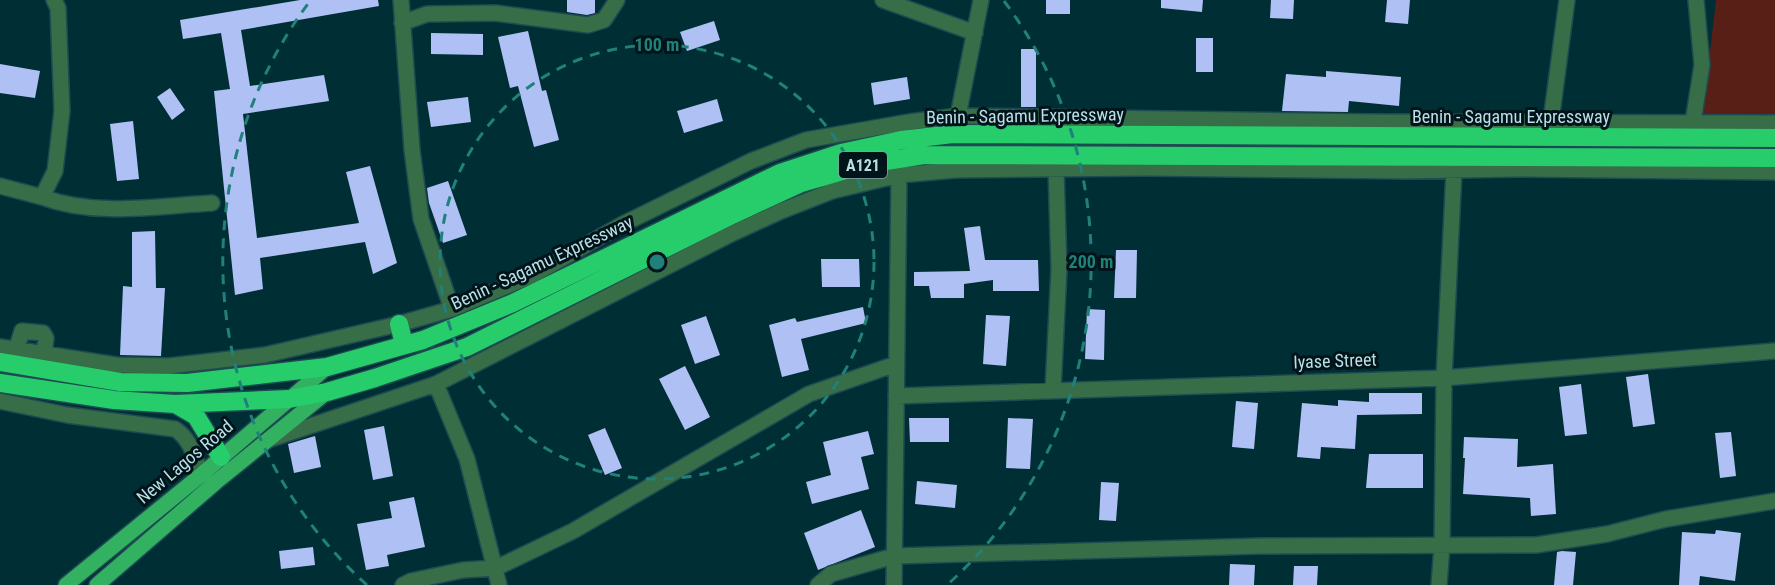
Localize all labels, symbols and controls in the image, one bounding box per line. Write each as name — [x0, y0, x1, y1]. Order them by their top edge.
text: 100 m — [635, 34, 679, 55]
street label: Benin - Sagamu Expressway — [926, 103, 1125, 128]
street label: Benin - Sagamu Expressway — [1412, 106, 1610, 127]
road number: A121 — [839, 152, 887, 178]
street label: Benin - Sagamu Expressway — [448, 211, 636, 314]
text: 200 m — [1069, 251, 1113, 272]
centre of rings — [647, 252, 667, 272]
street label: Iyase Street — [1293, 349, 1377, 372]
street label: New Lagos Road — [132, 415, 237, 508]

